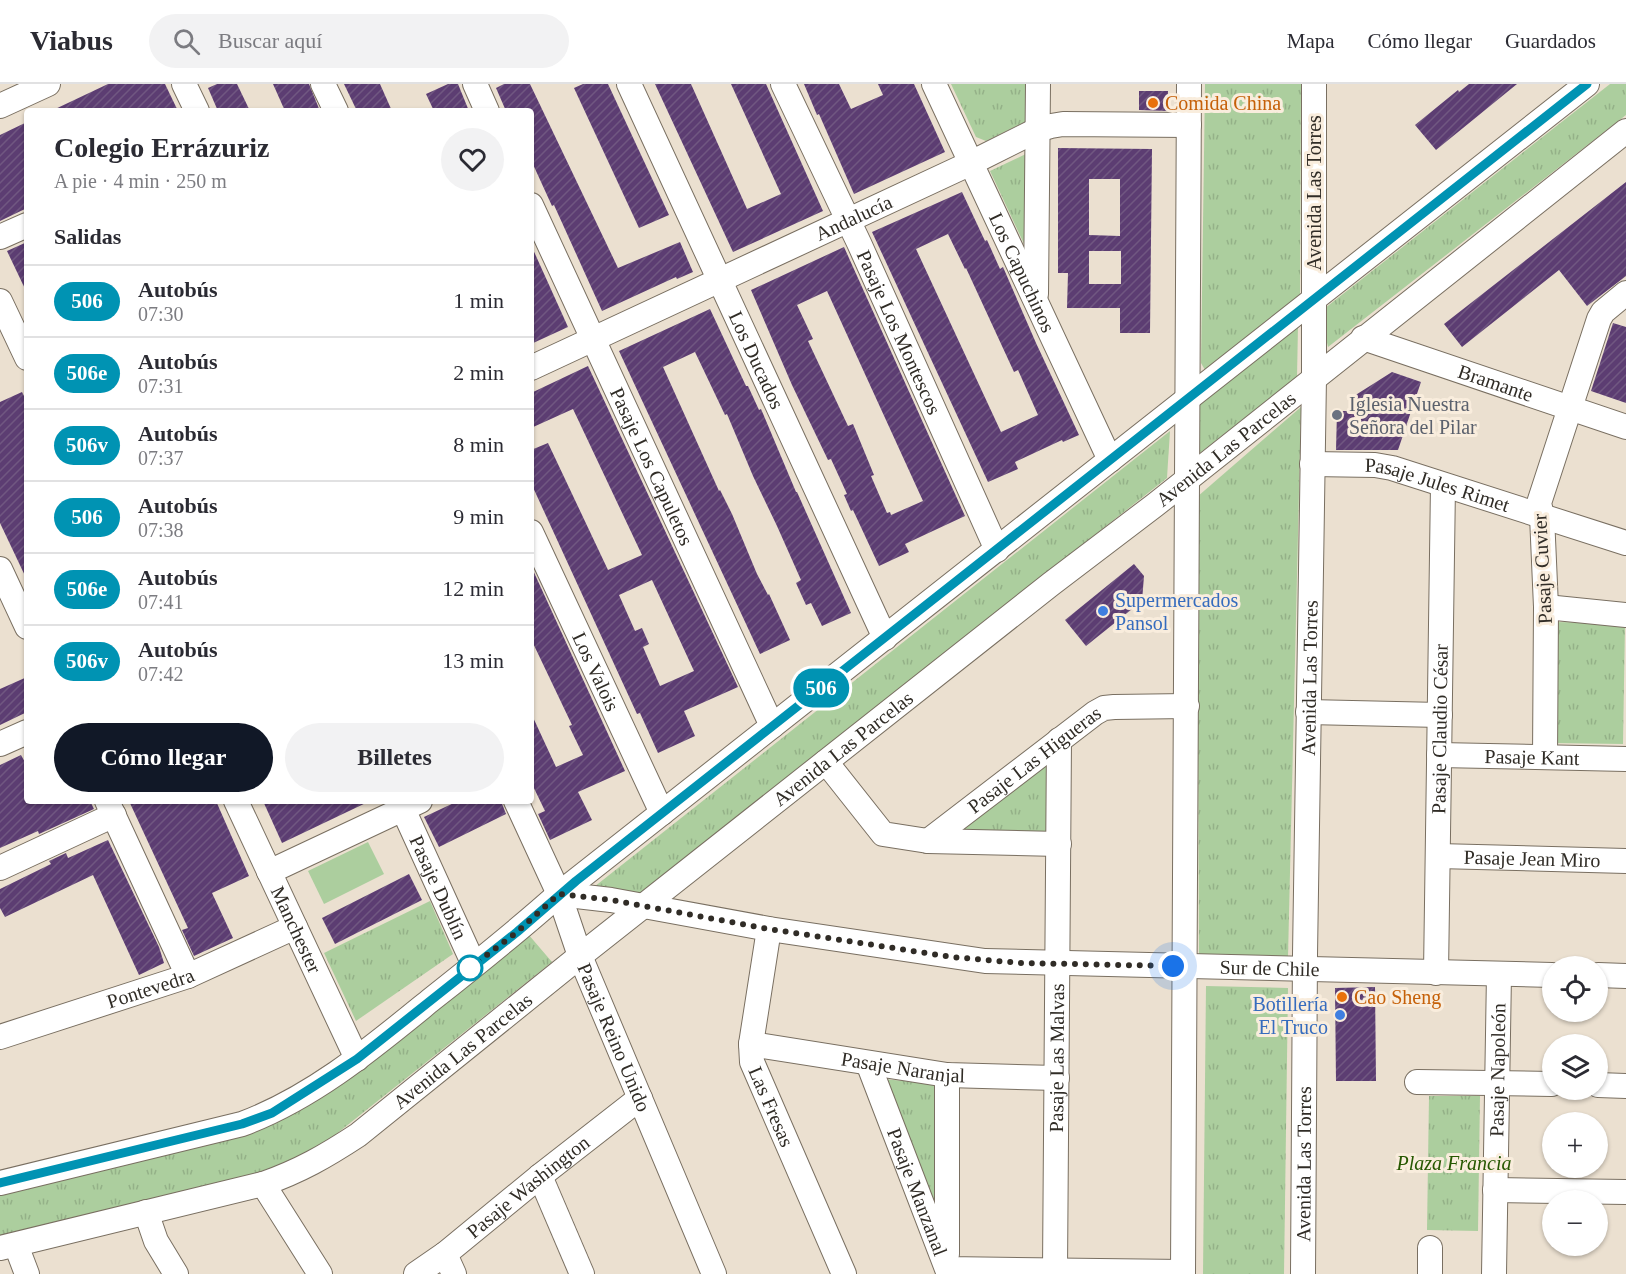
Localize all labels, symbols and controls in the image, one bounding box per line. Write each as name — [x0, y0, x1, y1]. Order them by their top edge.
search box — [149, 14, 569, 68]
text: Viabus — [30, 25, 113, 56]
icon: search — [170, 25, 203, 58]
text: Buscar aquí — [218, 28, 322, 53]
text: Mapa — [1287, 29, 1335, 53]
text: Cómo llegar — [1368, 29, 1472, 53]
text: Guardados — [1505, 29, 1596, 53]
place label: Comida China — [1165, 92, 1281, 114]
marker: Comida China — [1146, 96, 1160, 110]
street label: Avenida Las Torres — [1303, 115, 1325, 271]
button: heart — [441, 128, 504, 191]
text: Colegio Errázuriz — [54, 132, 269, 163]
text: A pie · 4 min · 250 m — [54, 170, 227, 192]
street label: Andalucía — [812, 190, 896, 245]
street label: Los Capuchinos — [985, 209, 1060, 336]
text: Salidas — [54, 224, 121, 249]
street label: Pasaje Los Montescos — [853, 247, 946, 418]
text: Autobús — [138, 277, 217, 302]
text: 1 min — [453, 288, 504, 313]
text: 506 — [71, 289, 103, 313]
text: 07:30 — [138, 303, 184, 325]
street label: Los Ducados — [725, 308, 789, 412]
text: Autobús — [138, 349, 217, 374]
text: 2 min — [453, 360, 504, 385]
street label: Bramante — [1455, 360, 1536, 406]
text: 506e — [67, 361, 107, 385]
text: 07:31 — [138, 375, 184, 397]
street label: Pasaje Los Capuletos — [606, 384, 698, 549]
street label: Avenida Las Parcelas — [1151, 387, 1300, 511]
place label: Iglesia Nuestra Señora del Pilar — [1349, 393, 1477, 438]
marker: Iglesia Nuestra Señora del Pilar — [1330, 408, 1344, 422]
text: Autobús — [138, 421, 217, 446]
text: 8 min — [453, 432, 504, 457]
text: 506v — [66, 433, 108, 457]
text: 07:37 — [138, 447, 184, 469]
street label: Pasaje Jules Rimet — [1365, 454, 1513, 516]
text: Autobús — [138, 493, 217, 518]
text: 9 min — [453, 504, 504, 529]
text: 506 — [71, 505, 103, 529]
street label: Pasaje Cuvier — [1528, 513, 1557, 625]
text: 07:38 — [138, 519, 184, 541]
text: Autobús — [138, 565, 217, 590]
text: 12 min — [442, 576, 504, 601]
text: 506e — [67, 577, 107, 601]
place label: Supermercados Pansol — [1115, 589, 1239, 634]
text: 07:41 — [138, 591, 184, 613]
street label: Avenida Las Torres — [1297, 600, 1322, 756]
marker: Supermercados Pansol — [1096, 604, 1110, 618]
street label: Los Valois — [568, 629, 624, 715]
text: Autobús — [138, 637, 217, 662]
street label: Pasaje Claudio César — [1427, 643, 1452, 814]
text: 13 min — [442, 648, 504, 673]
text: 506v — [66, 649, 108, 673]
text: 07:42 — [138, 663, 184, 685]
line badge: 506 — [786, 668, 856, 708]
text: 506 — [805, 676, 837, 700]
street label: Avenida Las Parcelas — [769, 686, 917, 810]
street label: Pasaje Las Higueras — [963, 701, 1105, 818]
button: Cómo llegar — [54, 723, 273, 792]
button: Billetes — [285, 723, 504, 792]
street label: Pasaje Kant — [1484, 745, 1580, 769]
street label: Pasaje Dublín — [405, 832, 472, 943]
street label: Pasaje Jean Miro — [1463, 846, 1601, 871]
street label: Manchester — [267, 883, 326, 977]
your location — [1158, 951, 1188, 981]
unlabelled marker — [457, 955, 483, 981]
street label: Sur de Chile — [1219, 956, 1320, 980]
map controls — [1542, 956, 1608, 1256]
button: locate — [1542, 956, 1608, 1022]
street label: Pasaje Reino Unido — [573, 960, 655, 1115]
street label: Pontevedra — [104, 964, 198, 1013]
street label: Pasaje Las Malvas — [1045, 983, 1068, 1133]
place label: Cao Sheng — [1354, 986, 1441, 1009]
street label: Avenida Las Parcelas — [389, 988, 536, 1113]
marker: Cao Sheng — [1335, 990, 1349, 1004]
place label: Botillería El Truco — [1252, 993, 1328, 1038]
street label: Pasaje Napoleón — [1485, 1003, 1510, 1137]
marker: Botillería El Truco — [1333, 1008, 1347, 1022]
button: layers — [1542, 1034, 1608, 1100]
street label: Pasaje Naranjal — [840, 1047, 966, 1087]
street label: Las Fresas — [744, 1063, 798, 1150]
street label: Avenida Las Torres — [1292, 1086, 1315, 1242]
button: + — [1542, 1112, 1608, 1178]
street label: Pasaje Manzanal — [883, 1125, 952, 1259]
street label: Pasaje Washington — [462, 1131, 594, 1243]
park label: Plaza Francia — [1396, 1152, 1512, 1174]
button: − — [1542, 1190, 1608, 1256]

